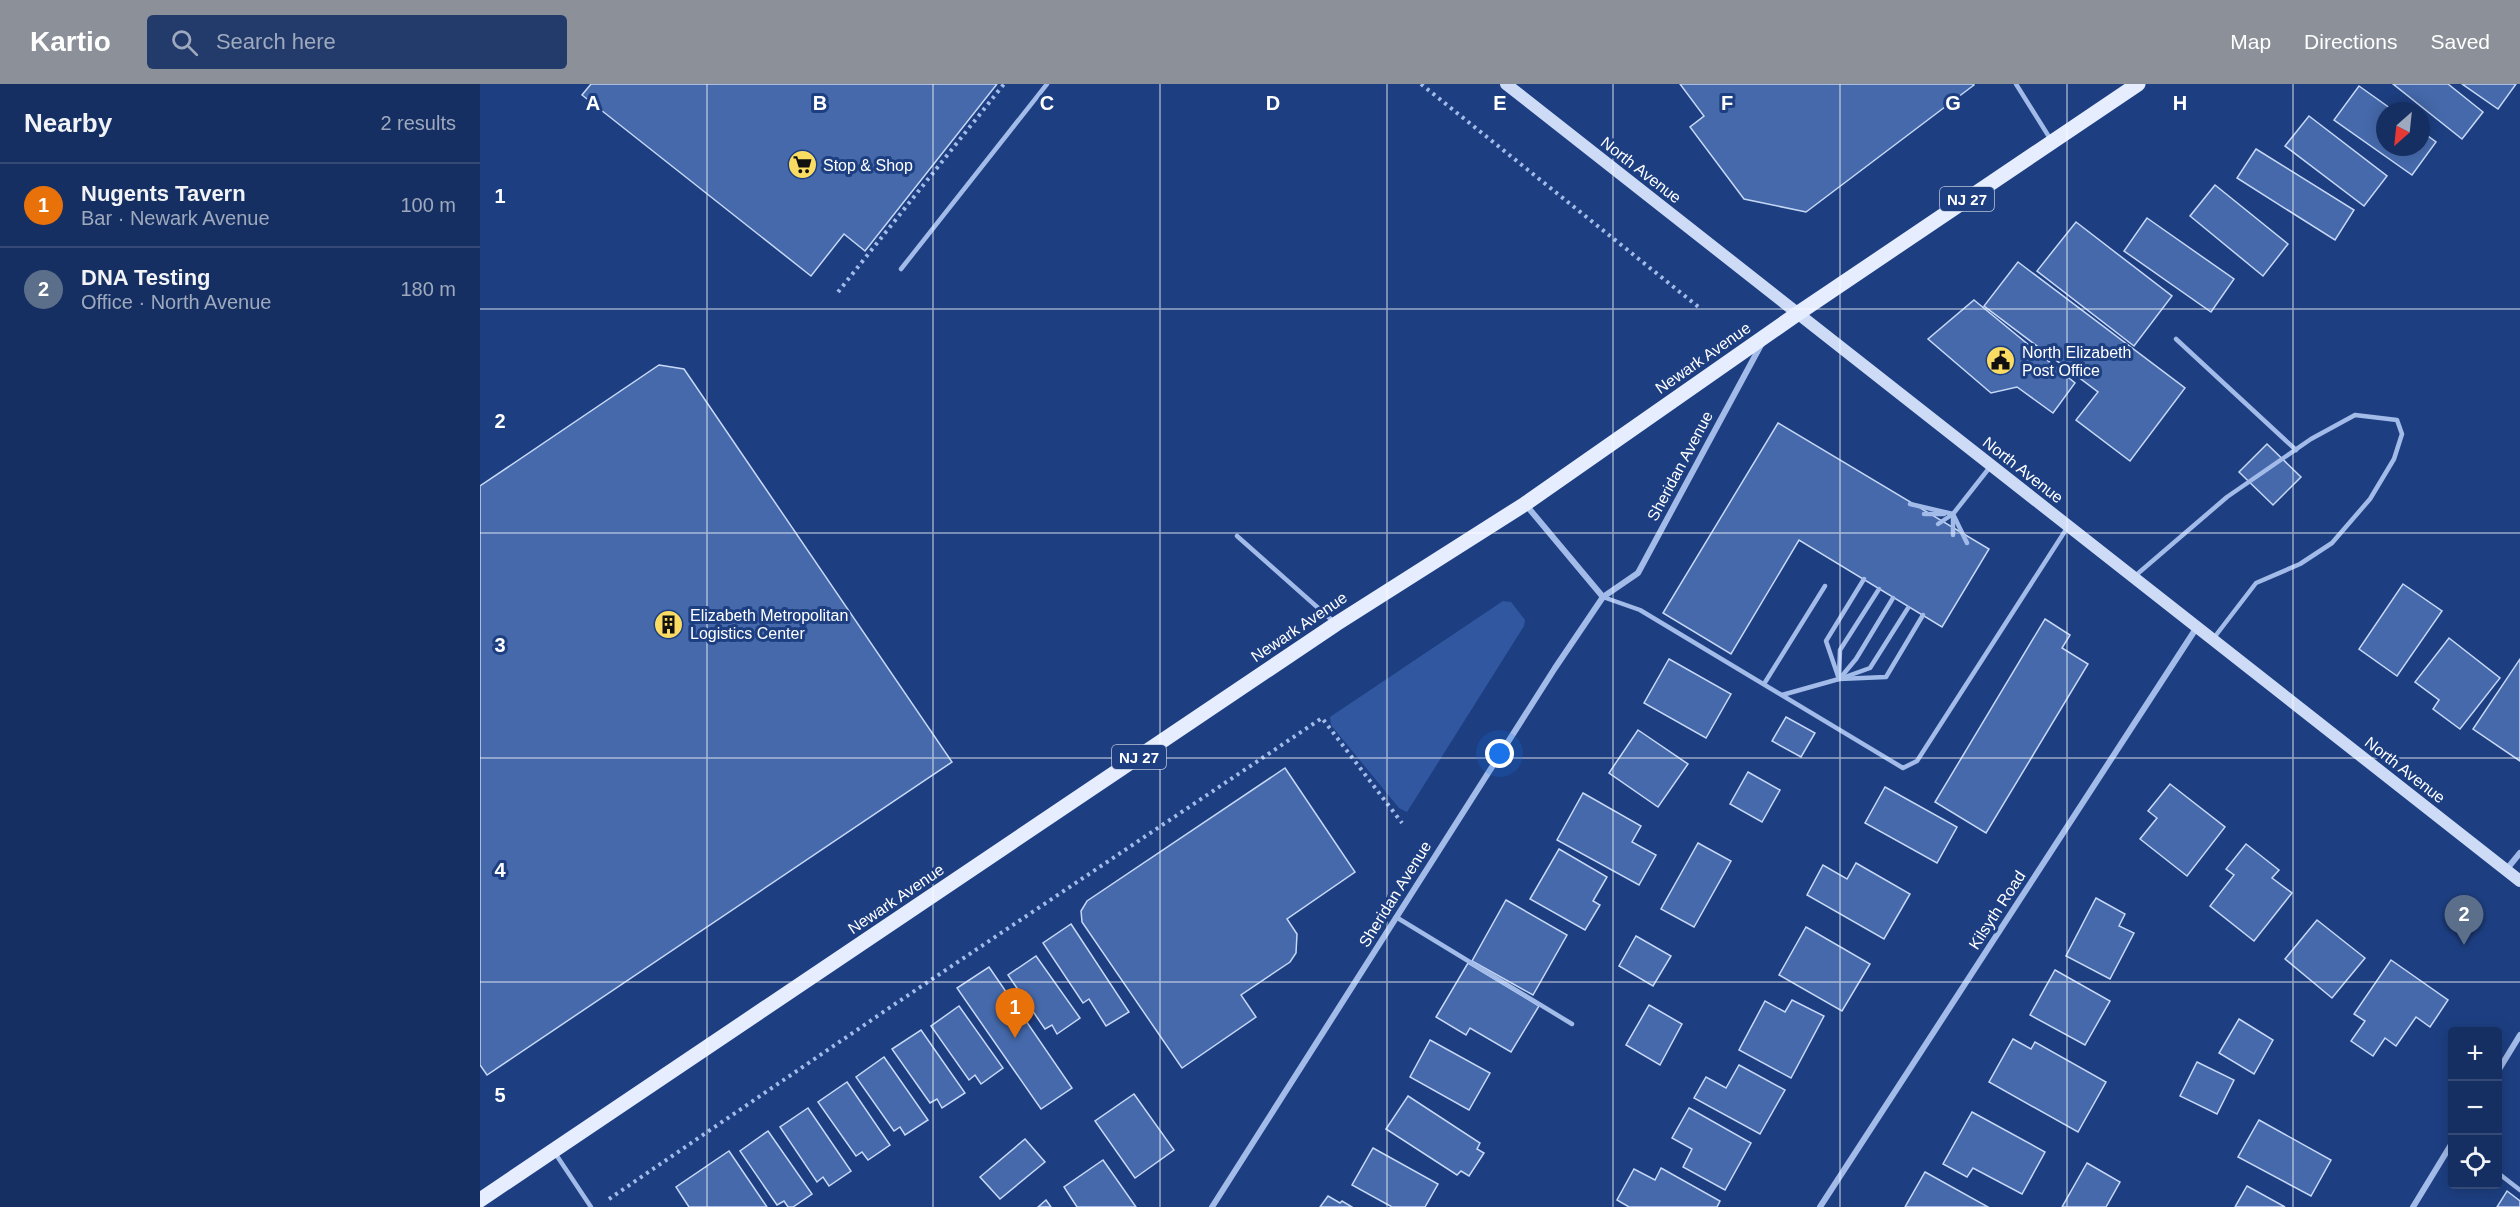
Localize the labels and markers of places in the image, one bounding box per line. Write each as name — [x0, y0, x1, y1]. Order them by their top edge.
supermarket icon: Stop & Shop — [786, 149, 818, 181]
place label: Stop & Shop — [823, 157, 913, 174]
place label: North Elizabeth Post Office — [2022, 344, 2131, 379]
public building icon: North Elizabeth Post Office — [1985, 345, 2017, 377]
place label: Elizabeth Metropolitan Logistics Center — [690, 607, 848, 642]
building icon: Elizabeth Metropolitan Logistics Center — [653, 608, 685, 640]
pin: 2 — [2444, 896, 2484, 945]
pin: 1 — [996, 988, 1034, 1038]

